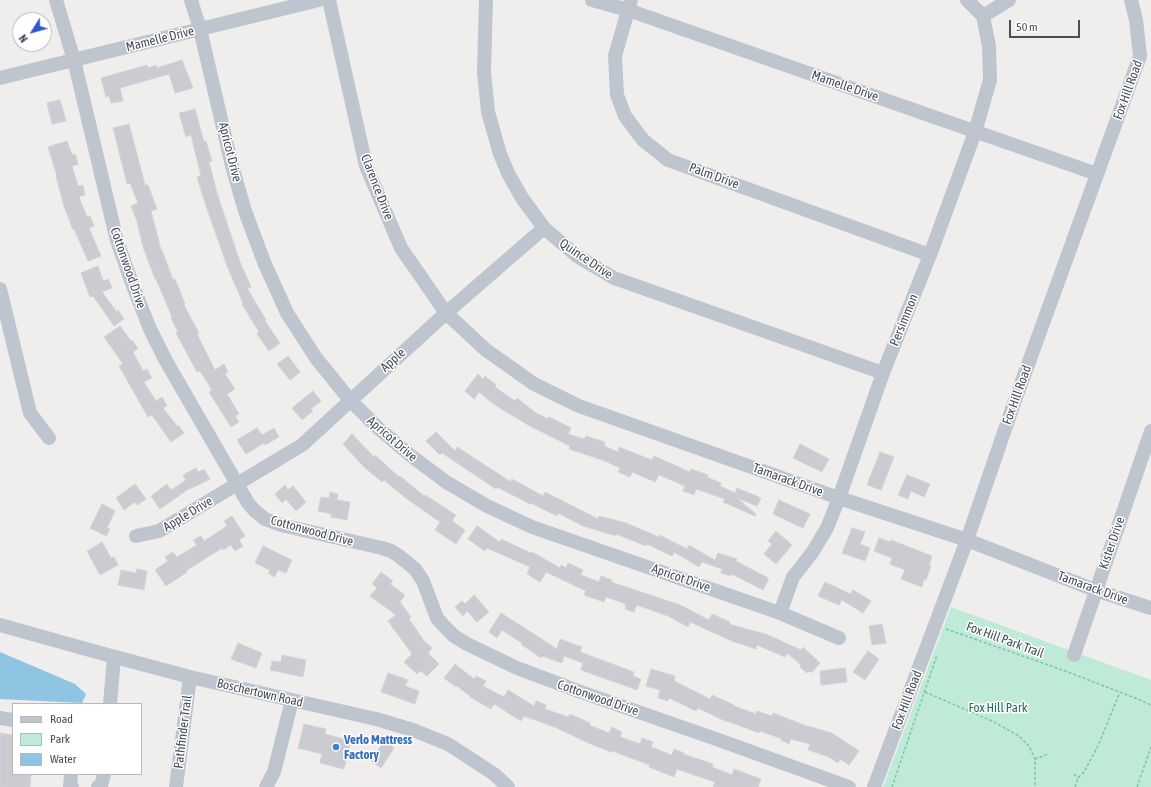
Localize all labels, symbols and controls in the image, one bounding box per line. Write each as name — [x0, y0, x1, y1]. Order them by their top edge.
north arrow — [12, 12, 52, 52]
scale bar — [1011, 12, 1082, 38]
text: 50 m — [1016, 20, 1038, 34]
street label: Mamelle Drive — [124, 23, 196, 55]
text: N — [16, 32, 30, 45]
street label: Fox Hill Road — [1110, 58, 1146, 122]
street label: Mamelle Drive — [810, 67, 880, 105]
street label: Apricot Drive — [215, 121, 245, 183]
street label: Clarence Drive — [357, 152, 397, 222]
street label: Palm Drive — [687, 160, 741, 192]
street label: Cottonwood Drive — [107, 225, 149, 311]
street label: Quince Drive — [556, 236, 616, 282]
street label: Persimmon — [887, 292, 921, 348]
street label: Apple — [377, 345, 409, 375]
street label: Fox Hill Road — [999, 363, 1035, 427]
street label: Apricot Drive — [364, 413, 420, 465]
street label: Tamarack Drive — [751, 460, 825, 500]
street label: Apple Drive — [160, 493, 216, 535]
street label: Cottonwood Drive — [269, 512, 355, 550]
street label: Kister Drive — [1096, 515, 1128, 571]
street label: Apricot Drive — [650, 561, 712, 595]
street label: Tamarack Drive — [1056, 568, 1130, 608]
street label: Fox Hill Park Trail — [964, 619, 1046, 661]
street label: Fox Hill Road — [889, 668, 925, 732]
street label: Boschertown Road — [215, 676, 305, 710]
street label: Cottonwood Drive — [555, 677, 641, 719]
street label: Pathfinder Trail — [171, 694, 195, 770]
park label: Fox Hill Park — [969, 700, 1027, 716]
legend — [12, 703, 142, 775]
text: Road — [50, 712, 73, 726]
text: Park — [50, 732, 70, 746]
place label: Verlo Mattress Factory — [344, 732, 412, 763]
marker: Verlo Mattress Factory — [331, 742, 341, 752]
text: Water — [50, 752, 76, 766]

